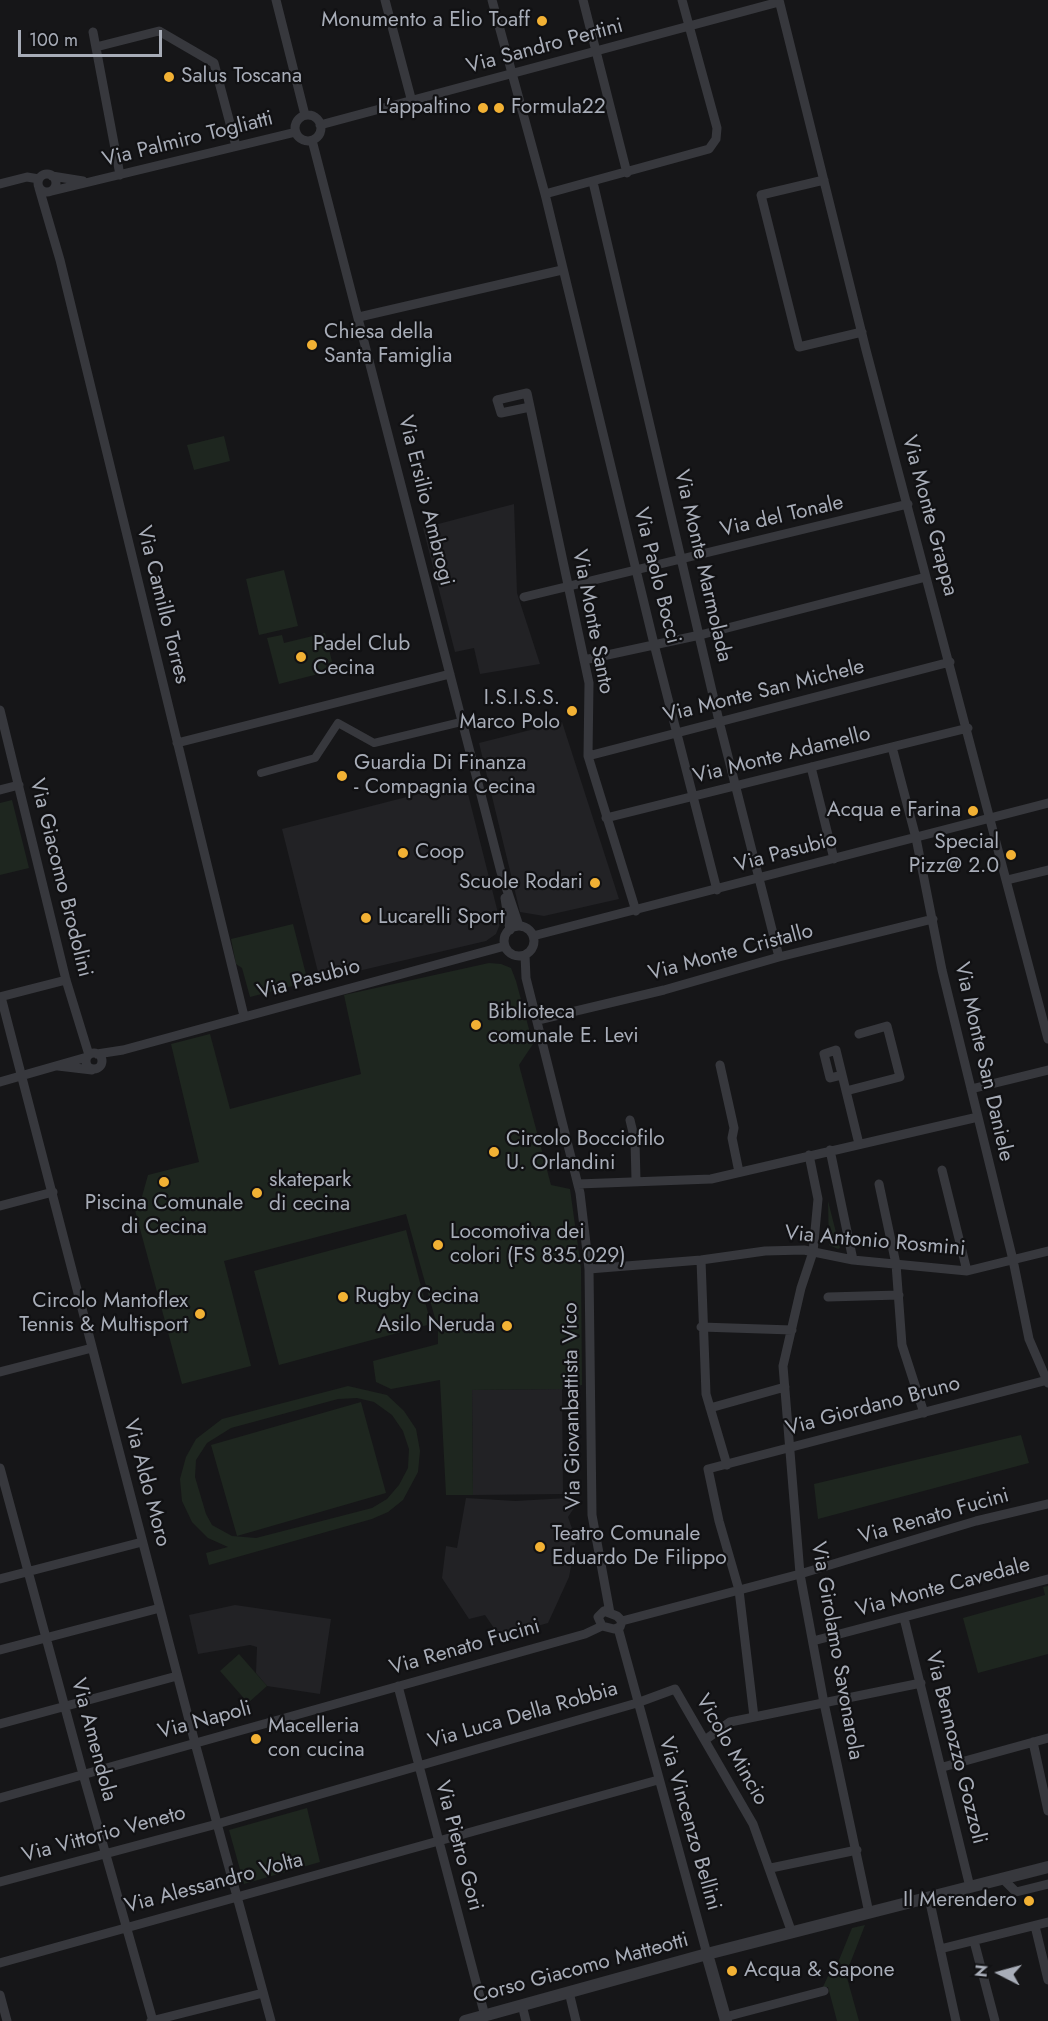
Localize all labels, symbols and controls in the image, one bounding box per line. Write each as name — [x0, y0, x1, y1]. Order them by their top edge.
place label: Monumento a Elio Toaff — [321, 8, 530, 34]
street label: Via Sandro Pertini — [464, 14, 626, 80]
marker: Monumento a Elio Toaff — [535, 14, 549, 28]
scale bar — [21, 18, 165, 56]
text: 100 m — [29, 27, 78, 53]
place label: Salus Toscana — [181, 64, 302, 90]
marker: Salus Toscana — [162, 70, 176, 84]
place label: L'appaltino — [378, 95, 471, 121]
place label: Formula22 — [511, 95, 606, 121]
marker: L'appaltino — [476, 101, 490, 115]
marker: Formula22 — [492, 101, 506, 115]
street label: Via Palmiro Togliatti — [100, 107, 276, 173]
place label: Chiesa della Santa Famiglia — [324, 320, 452, 370]
marker: Chiesa della Santa Famiglia — [305, 338, 319, 352]
street label: Via Ersilio Ambrogi — [392, 413, 458, 589]
street label: Via Monte Grappa — [895, 433, 963, 599]
street label: Via Monte Marmolada — [668, 467, 736, 665]
street label: Via del Tonale — [718, 491, 846, 543]
street label: Via Paolo Bocci — [627, 505, 685, 647]
street label: Via Camillo Torres — [130, 523, 194, 687]
street label: Via Monte Santo — [566, 548, 618, 696]
place label: Padel Club Cecina — [313, 632, 410, 682]
marker: Padel Club Cecina — [294, 650, 308, 664]
street label: Via Monte San Michele — [661, 655, 867, 729]
place label: I.S.I.S.S. Marco Polo — [460, 686, 560, 736]
marker: I.S.I.S.S. Marco Polo — [565, 704, 579, 718]
street label: Via Monte Adamello — [691, 722, 873, 790]
place label: Guardia Di Finanza - Compagnia Cecina — [354, 751, 536, 801]
marker: Guardia Di Finanza - Compagnia Cecina — [335, 769, 349, 783]
street label: Via Giacomo Brodolini — [23, 776, 97, 980]
place label: Acqua e Farina — [827, 798, 961, 824]
marker: Acqua e Farina — [966, 804, 980, 818]
street label: Via Pasubio — [732, 827, 840, 879]
place label: Special Pizz@ 2.0 — [909, 830, 999, 880]
place label: Coop — [415, 840, 464, 866]
marker: Coop — [396, 846, 410, 860]
marker: Special Pizz@ 2.0 — [1004, 848, 1018, 862]
place label: Scuole Rodari — [459, 870, 583, 896]
marker: Scuole Rodari — [588, 876, 602, 890]
place label: Lucarelli Sport — [378, 905, 505, 931]
marker: Lucarelli Sport — [359, 911, 373, 925]
street label: Via Monte Cristallo — [646, 919, 816, 987]
street label: Via Pasubio — [255, 954, 363, 1006]
street label: Via Monte San Daniele — [948, 960, 1018, 1164]
place label: Biblioteca comunale E. Levi — [488, 1000, 639, 1050]
marker: Biblioteca comunale E. Levi — [469, 1018, 483, 1032]
place label: Circolo Bocciofilo U. Orlandini — [506, 1127, 665, 1177]
marker: Circolo Bocciofilo U. Orlandini — [487, 1145, 501, 1159]
place label: skatepark di cecina — [269, 1168, 351, 1218]
marker: Piscina Comunale di Cecina — [157, 1175, 171, 1189]
marker: skatepark di cecina — [250, 1186, 264, 1200]
place label: Piscina Comunale di Cecina — [85, 1191, 243, 1241]
place label: Locomotiva dei colori (FS 835.029) — [450, 1220, 626, 1270]
street label: Via Antonio Rosmini — [784, 1222, 966, 1262]
marker: Locomotiva dei colori (FS 835.029) — [431, 1238, 445, 1252]
place label: Rugby Cecina — [355, 1284, 479, 1310]
place label: Circolo Mantoflex Tennis & Multisport — [19, 1289, 188, 1339]
marker: Rugby Cecina — [336, 1290, 350, 1304]
street label: Via Giovanbattista Vico — [559, 1302, 587, 1510]
marker: Circolo Mantoflex Tennis & Multisport — [193, 1307, 207, 1321]
place label: Asilo Neruda — [377, 1313, 495, 1339]
marker: Asilo Neruda — [500, 1319, 514, 1333]
street label: Via Giordano Bruno — [783, 1372, 963, 1442]
street label: Via Aldo Moro — [117, 1416, 175, 1550]
street label: Via Renato Fucini — [856, 1483, 1012, 1551]
place label: Teatro Comunale Eduardo De Filippo — [552, 1522, 727, 1572]
marker: Teatro Comunale Eduardo De Filippo — [533, 1540, 547, 1554]
street label: Via Girolamo Savonarola — [804, 1540, 868, 1762]
street label: Via Monte Cavedale — [853, 1553, 1033, 1623]
street label: Via Renato Fucini — [387, 1614, 543, 1682]
street label: Via Bennozzo Gozzoli — [919, 1649, 991, 1847]
street label: Via Amendola — [65, 1676, 121, 1804]
street label: Via Luca Della Robbia — [425, 1677, 621, 1755]
street label: Vicolo Mincio — [689, 1690, 773, 1810]
street label: Via Napoli — [155, 1696, 255, 1746]
place label: Macelleria con cucina — [268, 1714, 365, 1764]
marker: Macelleria con cucina — [249, 1732, 263, 1746]
street label: Via Vincenzo Bellini — [652, 1734, 726, 1914]
street label: Via Pietro Gori — [429, 1778, 487, 1914]
street label: Via Vittorio Veneto — [19, 1801, 189, 1869]
street label: Via Alessandro Volta — [122, 1848, 306, 1920]
place label: Il Merendero — [903, 1888, 1017, 1914]
marker: Il Merendero — [1022, 1894, 1036, 1908]
street label: Corso Giacomo Matteotti — [471, 1928, 691, 2010]
north arrow — [970, 1943, 1030, 2003]
place label: Acqua & Sapone — [744, 1958, 895, 1984]
marker: Acqua & Sapone — [725, 1964, 739, 1978]
text: N — [969, 1964, 994, 1979]

